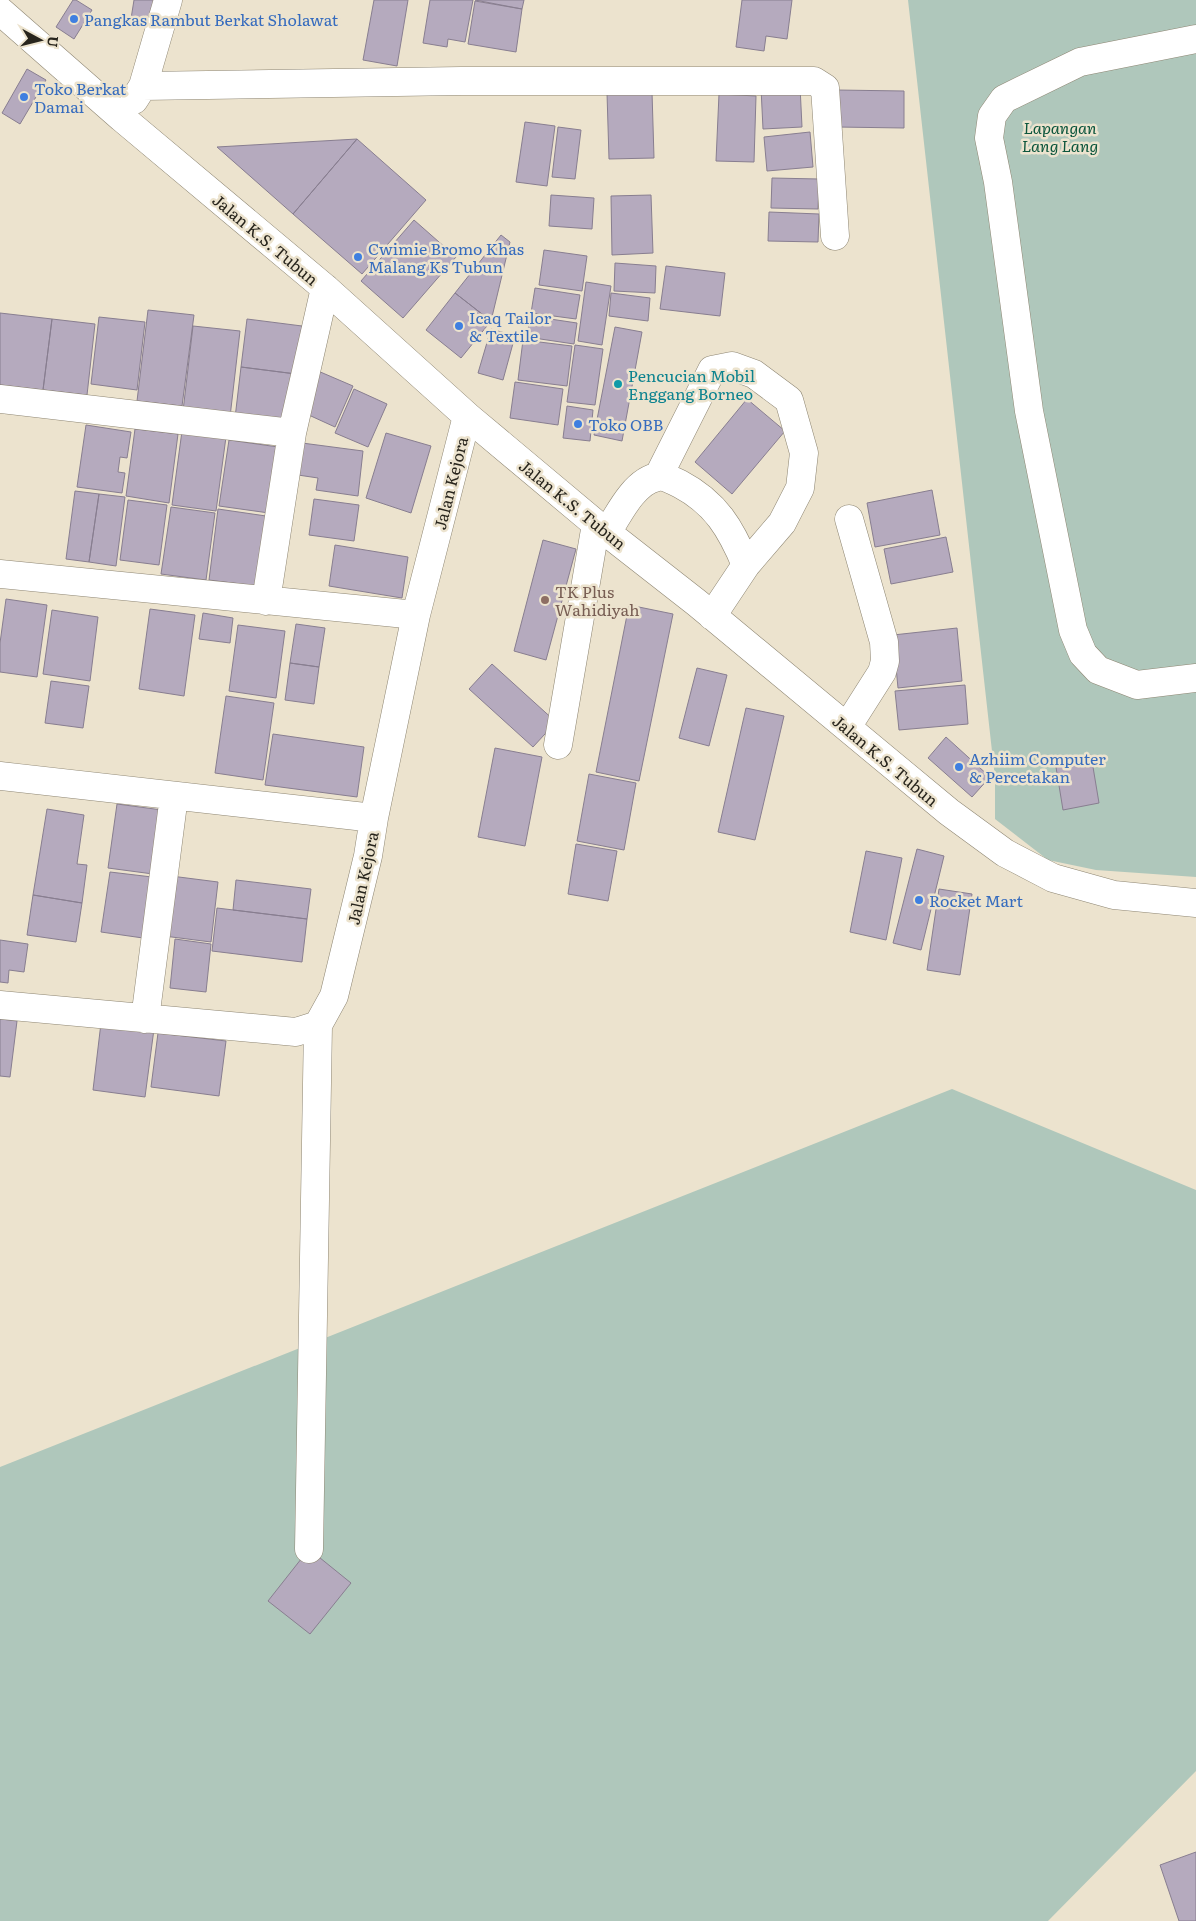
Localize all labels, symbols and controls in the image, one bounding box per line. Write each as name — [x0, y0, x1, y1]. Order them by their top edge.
place label: Pangkas Rambut Berkat Sholawat — [84, 7, 339, 31]
marker: Pangkas Rambut Berkat Sholawat — [68, 13, 80, 25]
north arrow — [15, 15, 65, 65]
text: U — [43, 35, 64, 48]
place label: Toko Berkat Damai — [34, 76, 127, 118]
marker: Toko Berkat Damai — [18, 91, 30, 103]
park label: Lapangan Lang Lang — [1022, 115, 1098, 157]
street label: Jalan K.S. Tubun — [208, 187, 324, 291]
place label: Cwimie Bromo Khas Malang Ks Tubun — [368, 236, 524, 278]
marker: Cwimie Bromo Khas Malang Ks Tubun — [352, 251, 364, 263]
place label: Icaq Tailor & Textile — [469, 305, 552, 347]
marker: Icaq Tailor & Textile — [453, 320, 465, 332]
place label: Pencucian Mobil Enggang Borneo — [628, 363, 755, 405]
marker: Pencucian Mobil Enggang Borneo — [612, 378, 624, 390]
place label: Toko OBB — [588, 412, 663, 436]
marker: Toko OBB — [572, 418, 584, 430]
street label: Jalan Kejora — [427, 434, 473, 532]
street label: Jalan K.S. Tubun — [514, 453, 632, 555]
place label: TK Plus Wahidiyah — [555, 579, 640, 621]
marker: TK Plus Wahidiyah — [539, 594, 551, 606]
street label: Jalan K.S. Tubun — [828, 708, 944, 812]
place label: Azhiim Computer & Percetakan — [969, 746, 1106, 788]
marker: Azhiim Computer & Percetakan — [953, 761, 965, 773]
street label: Jalan Kejora — [340, 829, 384, 927]
place label: Rocket Mart — [929, 888, 1023, 912]
marker: Rocket Mart — [913, 894, 925, 906]

